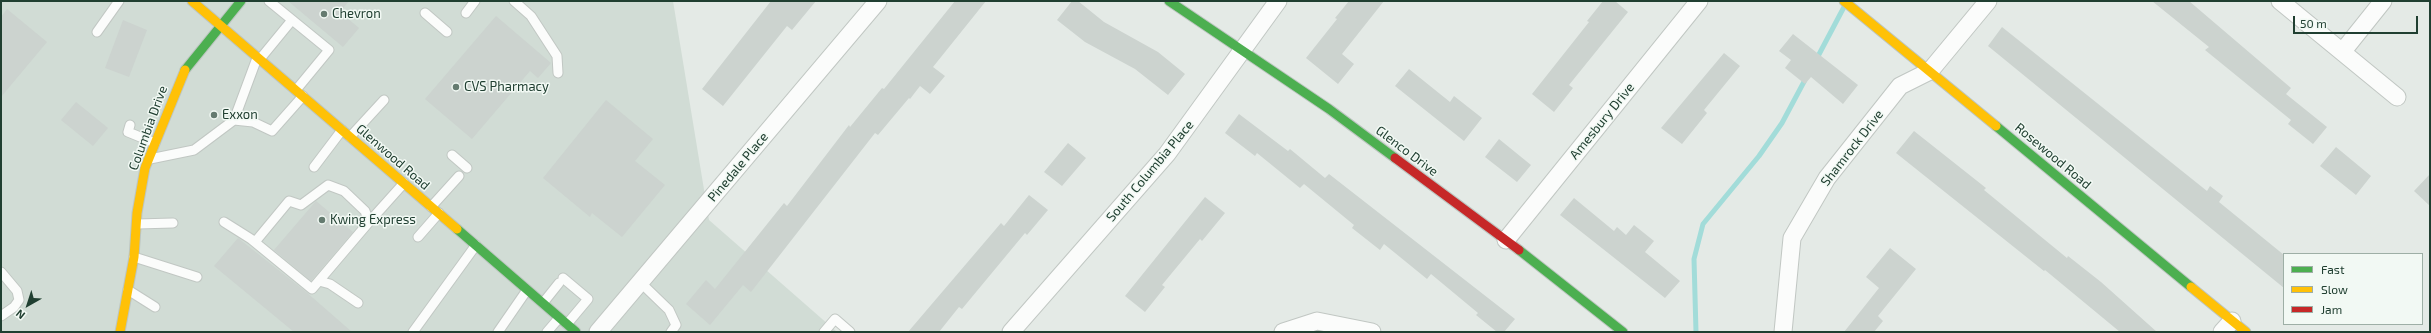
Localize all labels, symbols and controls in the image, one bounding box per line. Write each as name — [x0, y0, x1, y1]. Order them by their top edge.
place label: Chevron — [332, 6, 381, 22]
scale bar — [2295, 8, 2420, 34]
marker: Chevron — [319, 9, 329, 19]
text: 50 m — [2300, 16, 2327, 30]
place label: CVS Pharmacy — [464, 79, 549, 95]
street label: Amesbury Drive — [1566, 80, 1638, 162]
marker: CVS Pharmacy — [451, 82, 461, 92]
street label: Columbia Drive — [125, 84, 171, 172]
place label: Exxon — [222, 107, 258, 123]
street label: Shamrock Drive — [1817, 107, 1887, 189]
marker: Exxon — [209, 110, 219, 120]
street label: South Columbia Place — [1103, 117, 1197, 225]
street label: Rosewood Road — [2012, 120, 2094, 192]
street label: Glenwood Road — [353, 121, 433, 193]
street label: Glenco Drive — [1373, 123, 1441, 179]
street label: Pinedale Place — [704, 129, 772, 205]
place label: Kwing Express — [330, 212, 416, 228]
marker: Kwing Express — [317, 215, 327, 225]
legend — [2283, 253, 2423, 325]
text: Fast — [2321, 262, 2344, 276]
text: Slow — [2321, 282, 2348, 296]
north arrow — [8, 285, 48, 325]
text: Jam — [2321, 302, 2342, 316]
text: N — [13, 307, 27, 322]

